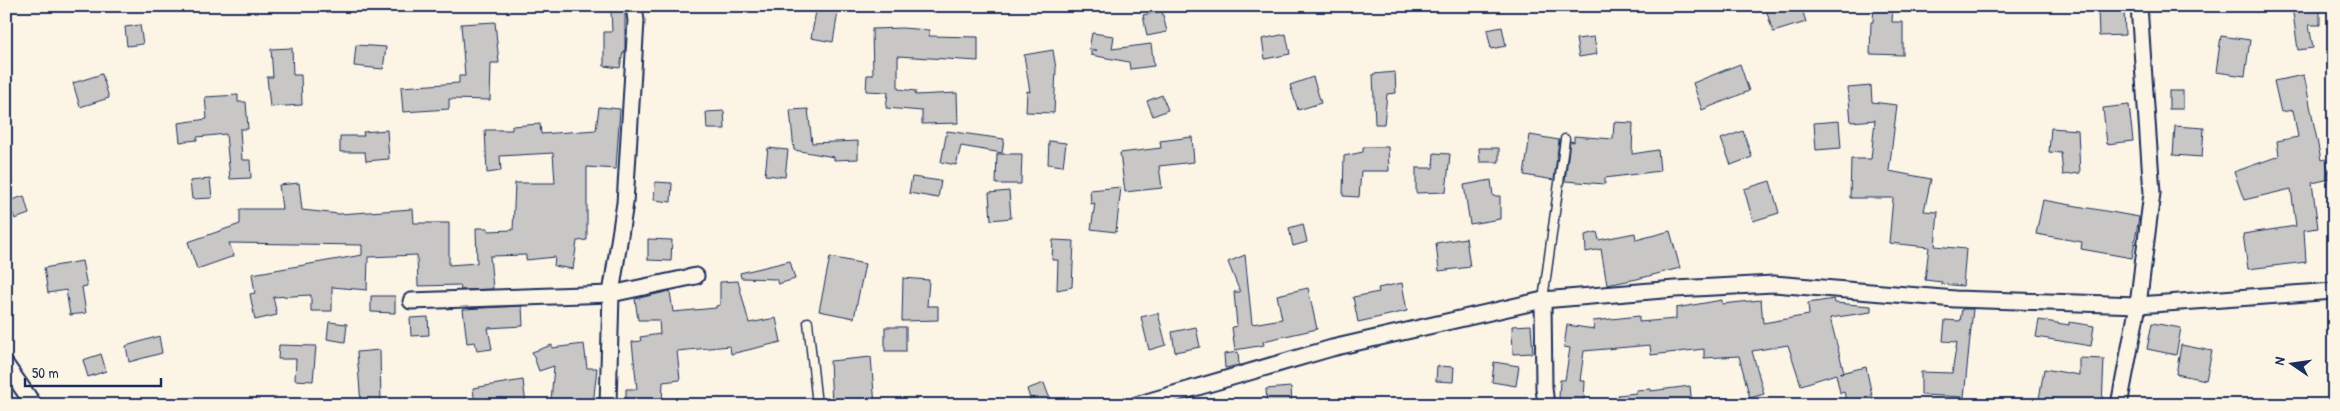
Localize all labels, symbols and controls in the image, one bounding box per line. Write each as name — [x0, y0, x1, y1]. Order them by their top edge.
north arrow — [2268, 338, 2318, 388]
text: N — [2269, 355, 2289, 367]
scale bar — [25, 356, 161, 388]
text: 50 m — [32, 362, 59, 383]

